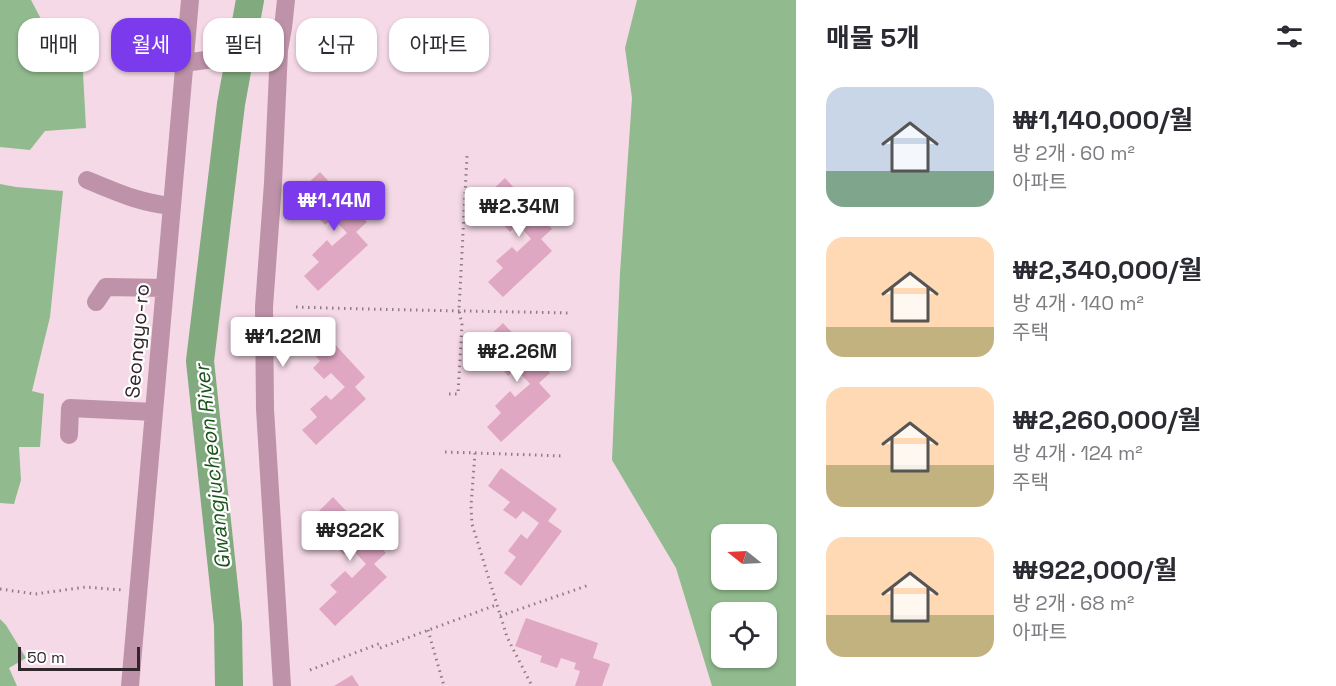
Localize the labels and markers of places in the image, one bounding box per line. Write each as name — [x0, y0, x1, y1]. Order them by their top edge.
pin: ₩1.14M — [285, 181, 383, 232]
pin: ₩2.34M — [470, 187, 568, 238]
pin: ₩1.22M — [234, 317, 332, 368]
pin: ₩2.26M — [468, 332, 566, 383]
pin: ₩922K — [308, 511, 392, 562]

